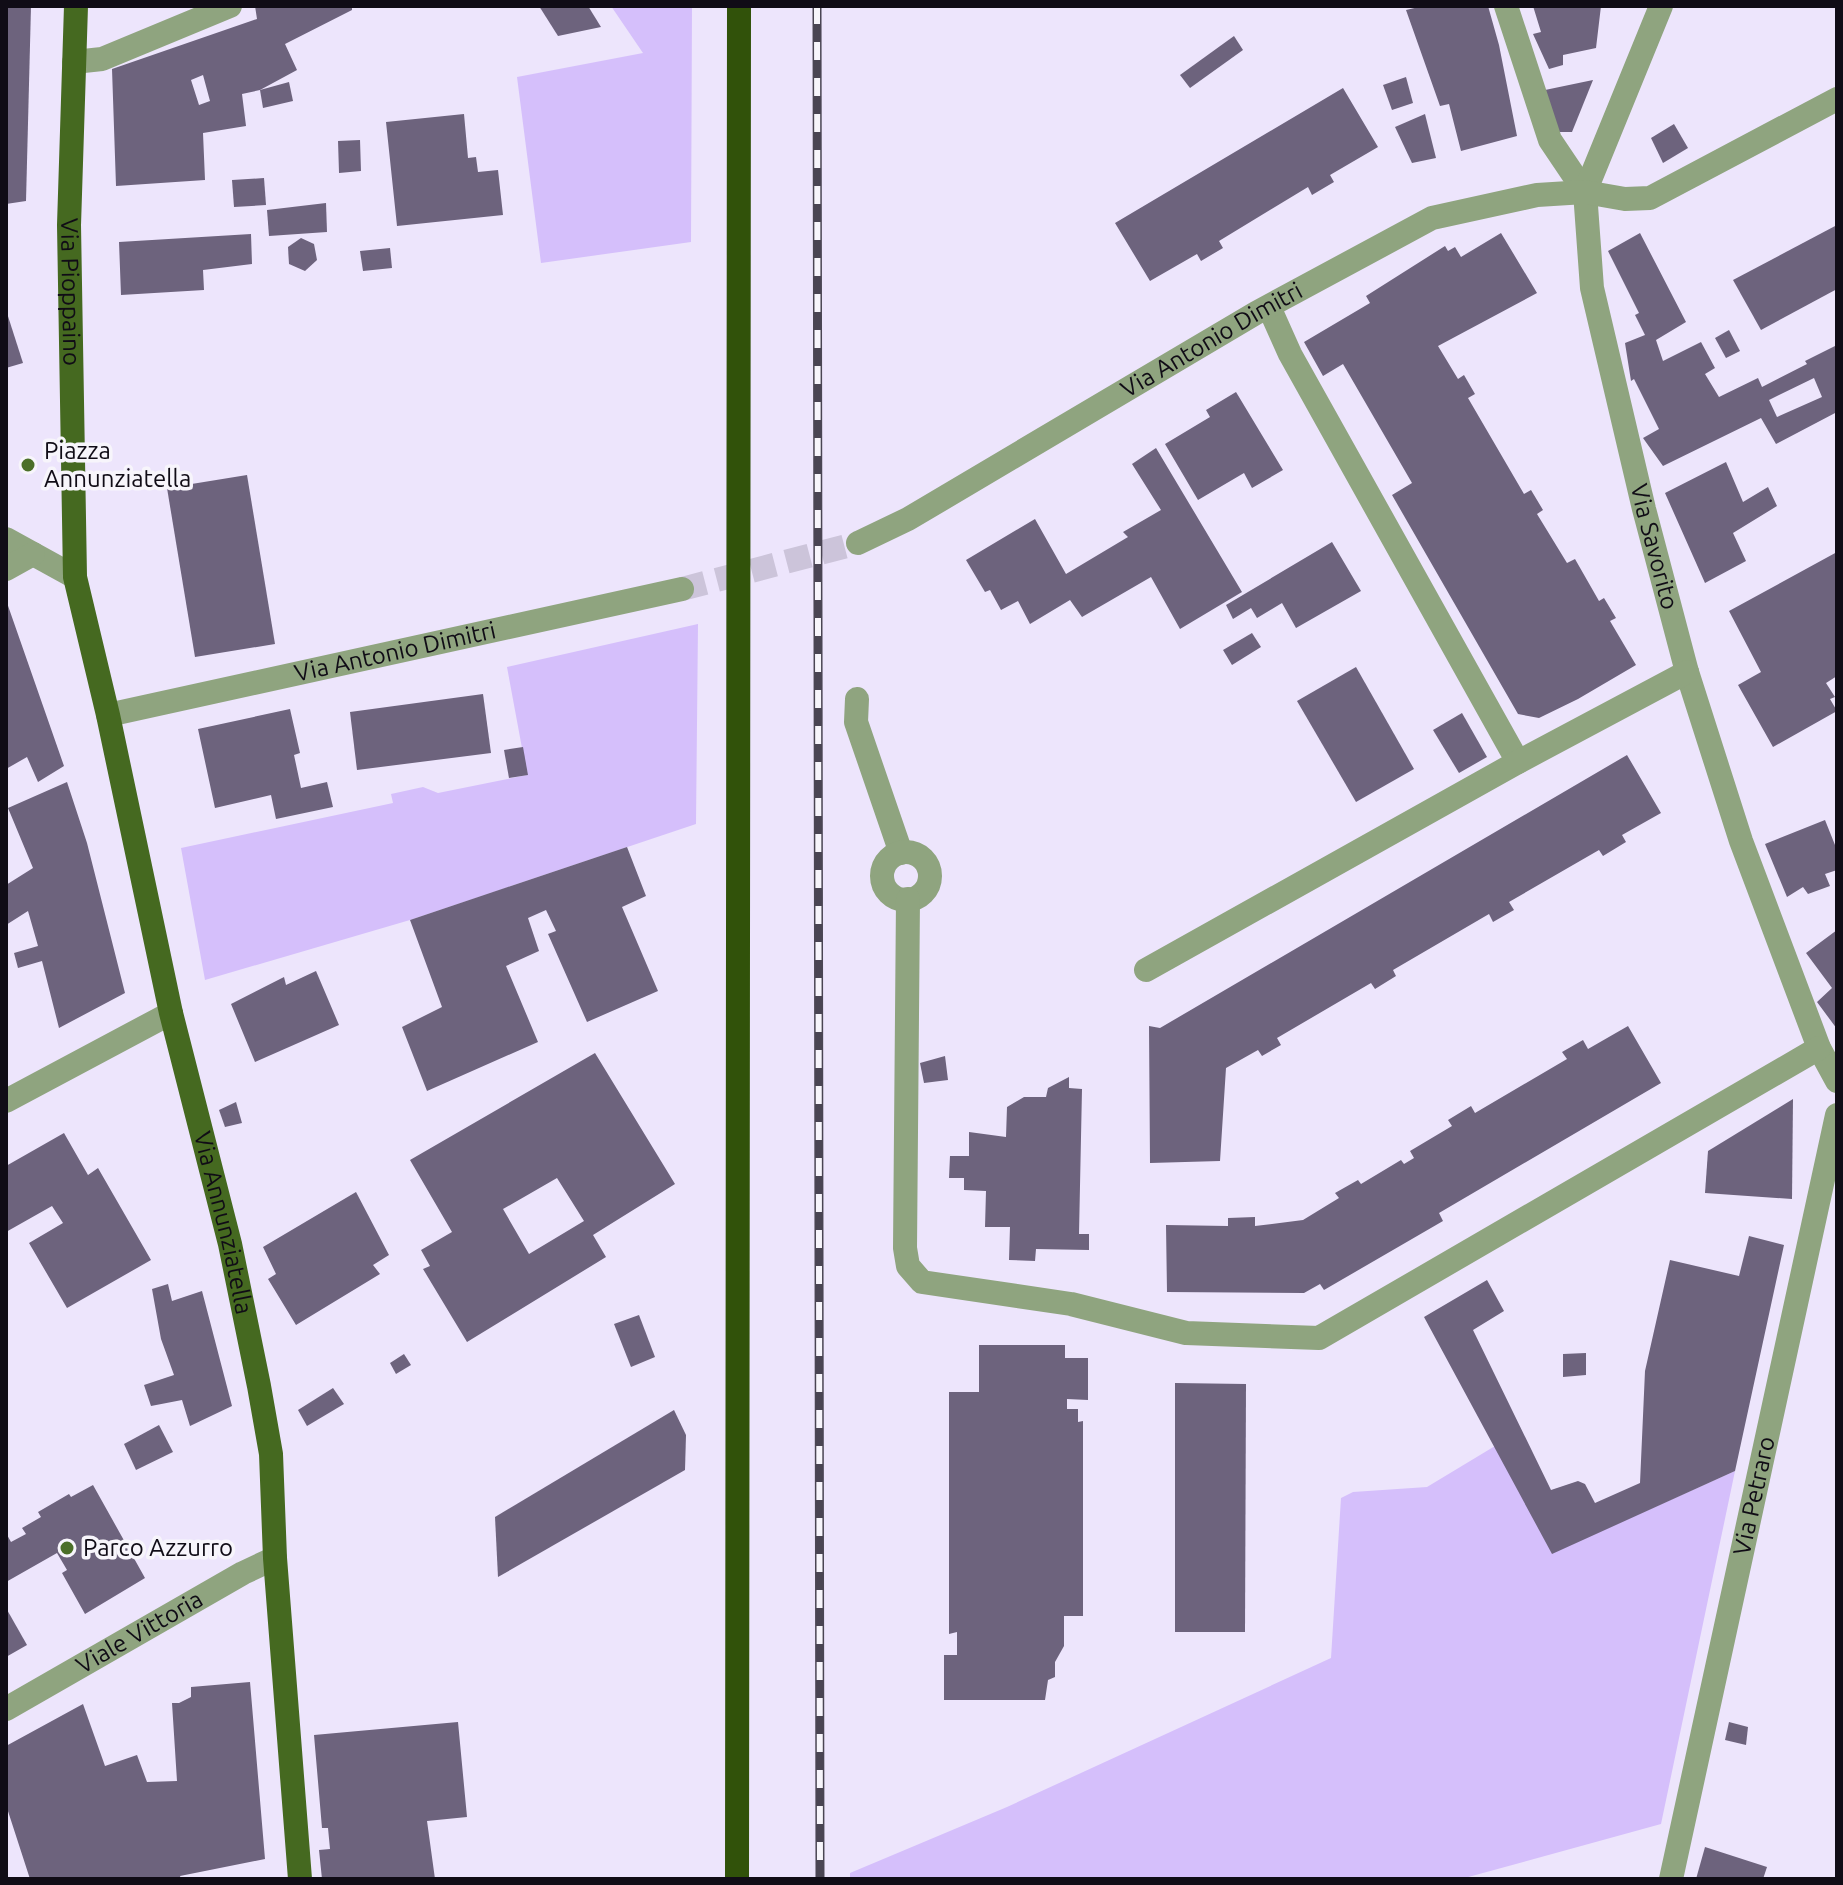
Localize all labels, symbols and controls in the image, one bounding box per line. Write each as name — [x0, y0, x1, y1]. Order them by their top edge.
street label: Via Pioppaino — [56, 218, 85, 366]
street label: Via Antonio Dimitri — [1116, 277, 1307, 403]
place label: Piazza Annunziatella — [44, 437, 191, 492]
marker: Piazza Annunziatella — [19, 456, 37, 474]
street label: Via Savorito — [1626, 481, 1684, 612]
street label: Via Antonio Dimitri — [292, 616, 498, 687]
street label: Via Annunziatella — [189, 1129, 258, 1317]
street label: Via Petraro — [1728, 1434, 1780, 1558]
place label: Parco Azzurro — [83, 1534, 233, 1561]
marker: Parco Azzurro — [58, 1539, 76, 1557]
street label: Viale Vittoria — [71, 1585, 207, 1679]

